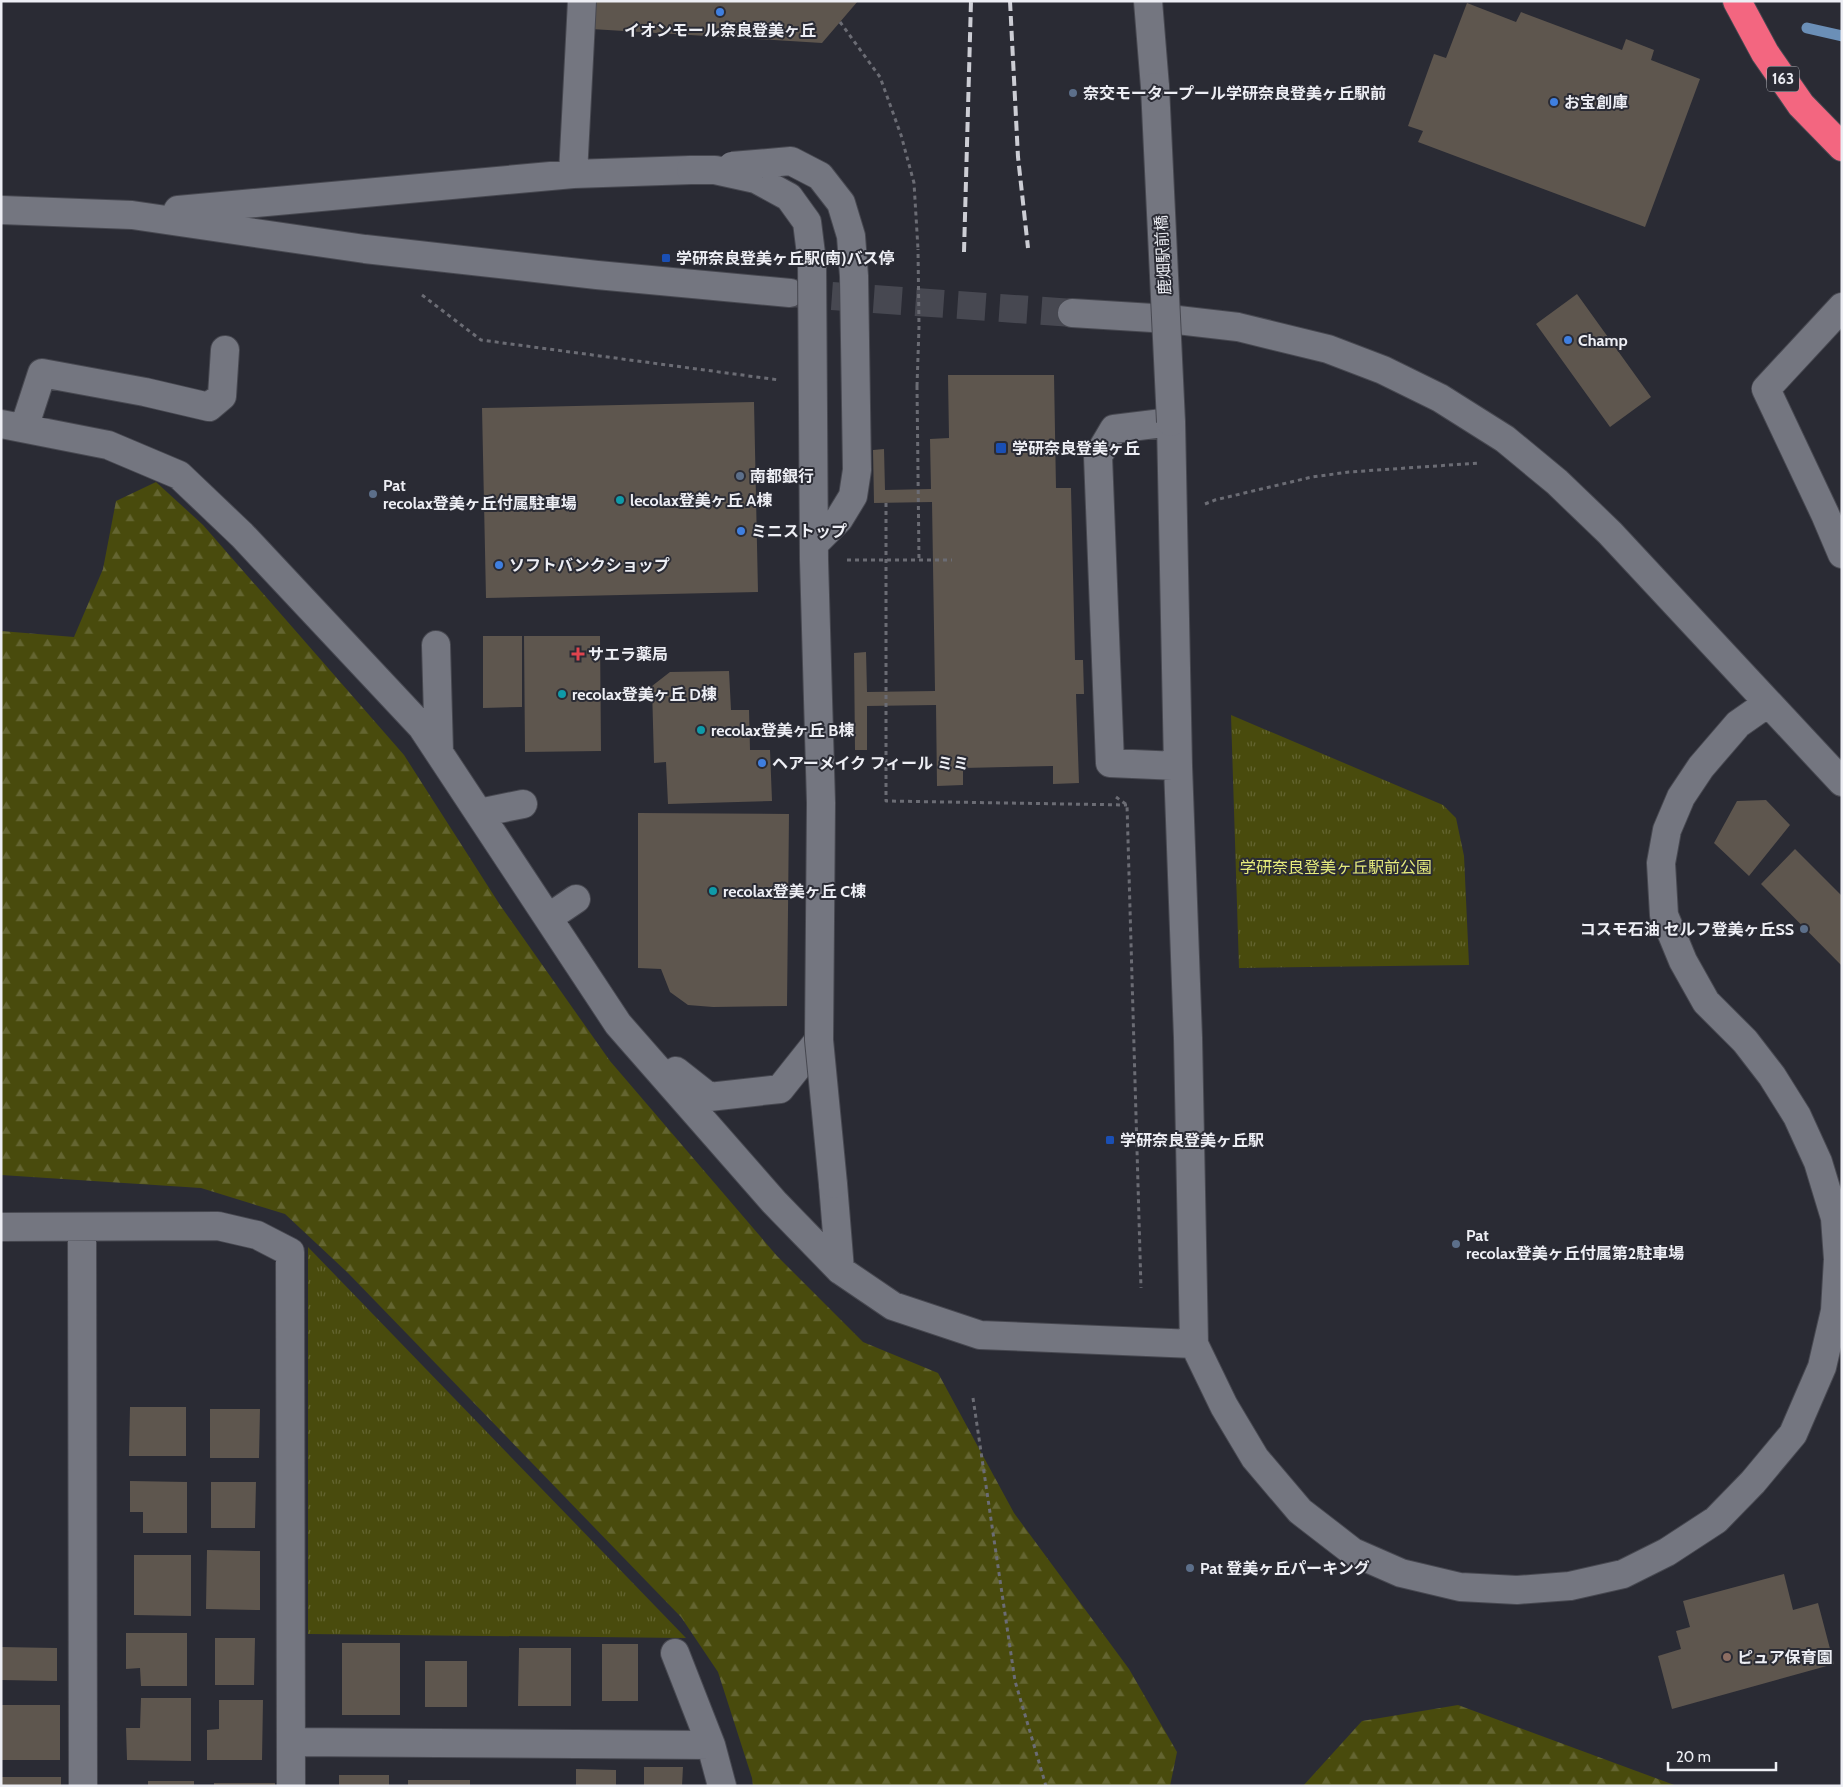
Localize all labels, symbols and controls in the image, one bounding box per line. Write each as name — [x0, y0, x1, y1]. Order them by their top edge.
marker: イオンモール奈良登美ヶ丘 — [714, 6, 726, 18]
place label: イオンモール奈良登美ヶ丘 — [624, 21, 816, 40]
road number: 163 — [1767, 66, 1799, 92]
place label: 奈交モータープール学研奈良登美ヶ丘駅前 — [1083, 84, 1386, 103]
marker: 奈交モータープール学研奈良登美ヶ丘駅前 — [1067, 87, 1079, 99]
place label: お宝創庫 — [1564, 93, 1628, 112]
marker: お宝創庫 — [1548, 96, 1560, 108]
street label: 鹿畑駅前橋 — [1151, 215, 1175, 295]
place label: 学研奈良登美ヶ丘駅(南)バス停 — [676, 249, 895, 268]
marker: 学研奈良登美ヶ丘駅(南)バス停 — [660, 252, 672, 264]
place label: Champ — [1578, 331, 1628, 350]
marker: Champ — [1562, 334, 1574, 346]
place label: 学研奈良登美ヶ丘 — [1012, 439, 1140, 458]
marker: 学研奈良登美ヶ丘 — [994, 441, 1008, 455]
place label: 南都銀行 — [750, 467, 814, 486]
marker: 南都銀行 — [734, 470, 746, 482]
place label: Pat recolax登美ヶ丘付属駐車場 — [383, 476, 577, 513]
marker: Pat recolax登美ヶ丘付属駐車場 — [367, 488, 379, 500]
place label: lecolax登美ヶ丘 A棟 — [630, 491, 772, 510]
marker: lecolax登美ヶ丘 A棟 — [614, 494, 626, 506]
place label: ミニストップ — [751, 522, 847, 541]
marker: ミニストップ — [735, 525, 747, 537]
place label: ソフトバンクショップ — [509, 556, 670, 575]
marker: ソフトバンクショップ — [493, 559, 505, 571]
place label: サエラ薬局 — [588, 645, 668, 664]
marker: サエラ薬局 — [572, 648, 584, 660]
place label: recolax登美ヶ丘 D棟 — [572, 685, 717, 704]
marker: recolax登美ヶ丘 D棟 — [556, 688, 568, 700]
place label: recolax登美ヶ丘 B棟 — [711, 721, 854, 740]
marker: recolax登美ヶ丘 B棟 — [695, 724, 707, 736]
place label: ヘアーメイク フィール ミミ — [772, 754, 969, 773]
marker: ヘアーメイク フィール ミミ — [756, 757, 768, 769]
park label: 学研奈良登美ヶ丘駅前公園 — [1240, 858, 1432, 877]
place label: recolax登美ヶ丘 C棟 — [723, 882, 866, 901]
marker: recolax登美ヶ丘 C棟 — [707, 885, 719, 897]
place label: コスモ石油 セルフ登美ヶ丘SS — [1580, 920, 1794, 939]
marker: コスモ石油 セルフ登美ヶ丘SS — [1798, 923, 1810, 935]
place label: 学研奈良登美ヶ丘駅 — [1120, 1131, 1264, 1150]
marker: 学研奈良登美ヶ丘駅 — [1104, 1134, 1116, 1146]
place label: Pat recolax登美ヶ丘付属第2駐車場 — [1466, 1226, 1684, 1263]
marker: Pat recolax登美ヶ丘付属第2駐車場 — [1450, 1238, 1462, 1250]
place label: Pat 登美ヶ丘パーキング — [1200, 1559, 1370, 1578]
marker: Pat 登美ヶ丘パーキング — [1184, 1562, 1196, 1574]
place label: ピュア保育園 — [1737, 1648, 1833, 1667]
marker: ピュア保育園 — [1721, 1651, 1733, 1663]
scale bar — [1668, 1740, 1776, 1772]
text: 20 m — [1676, 1748, 1711, 1766]

